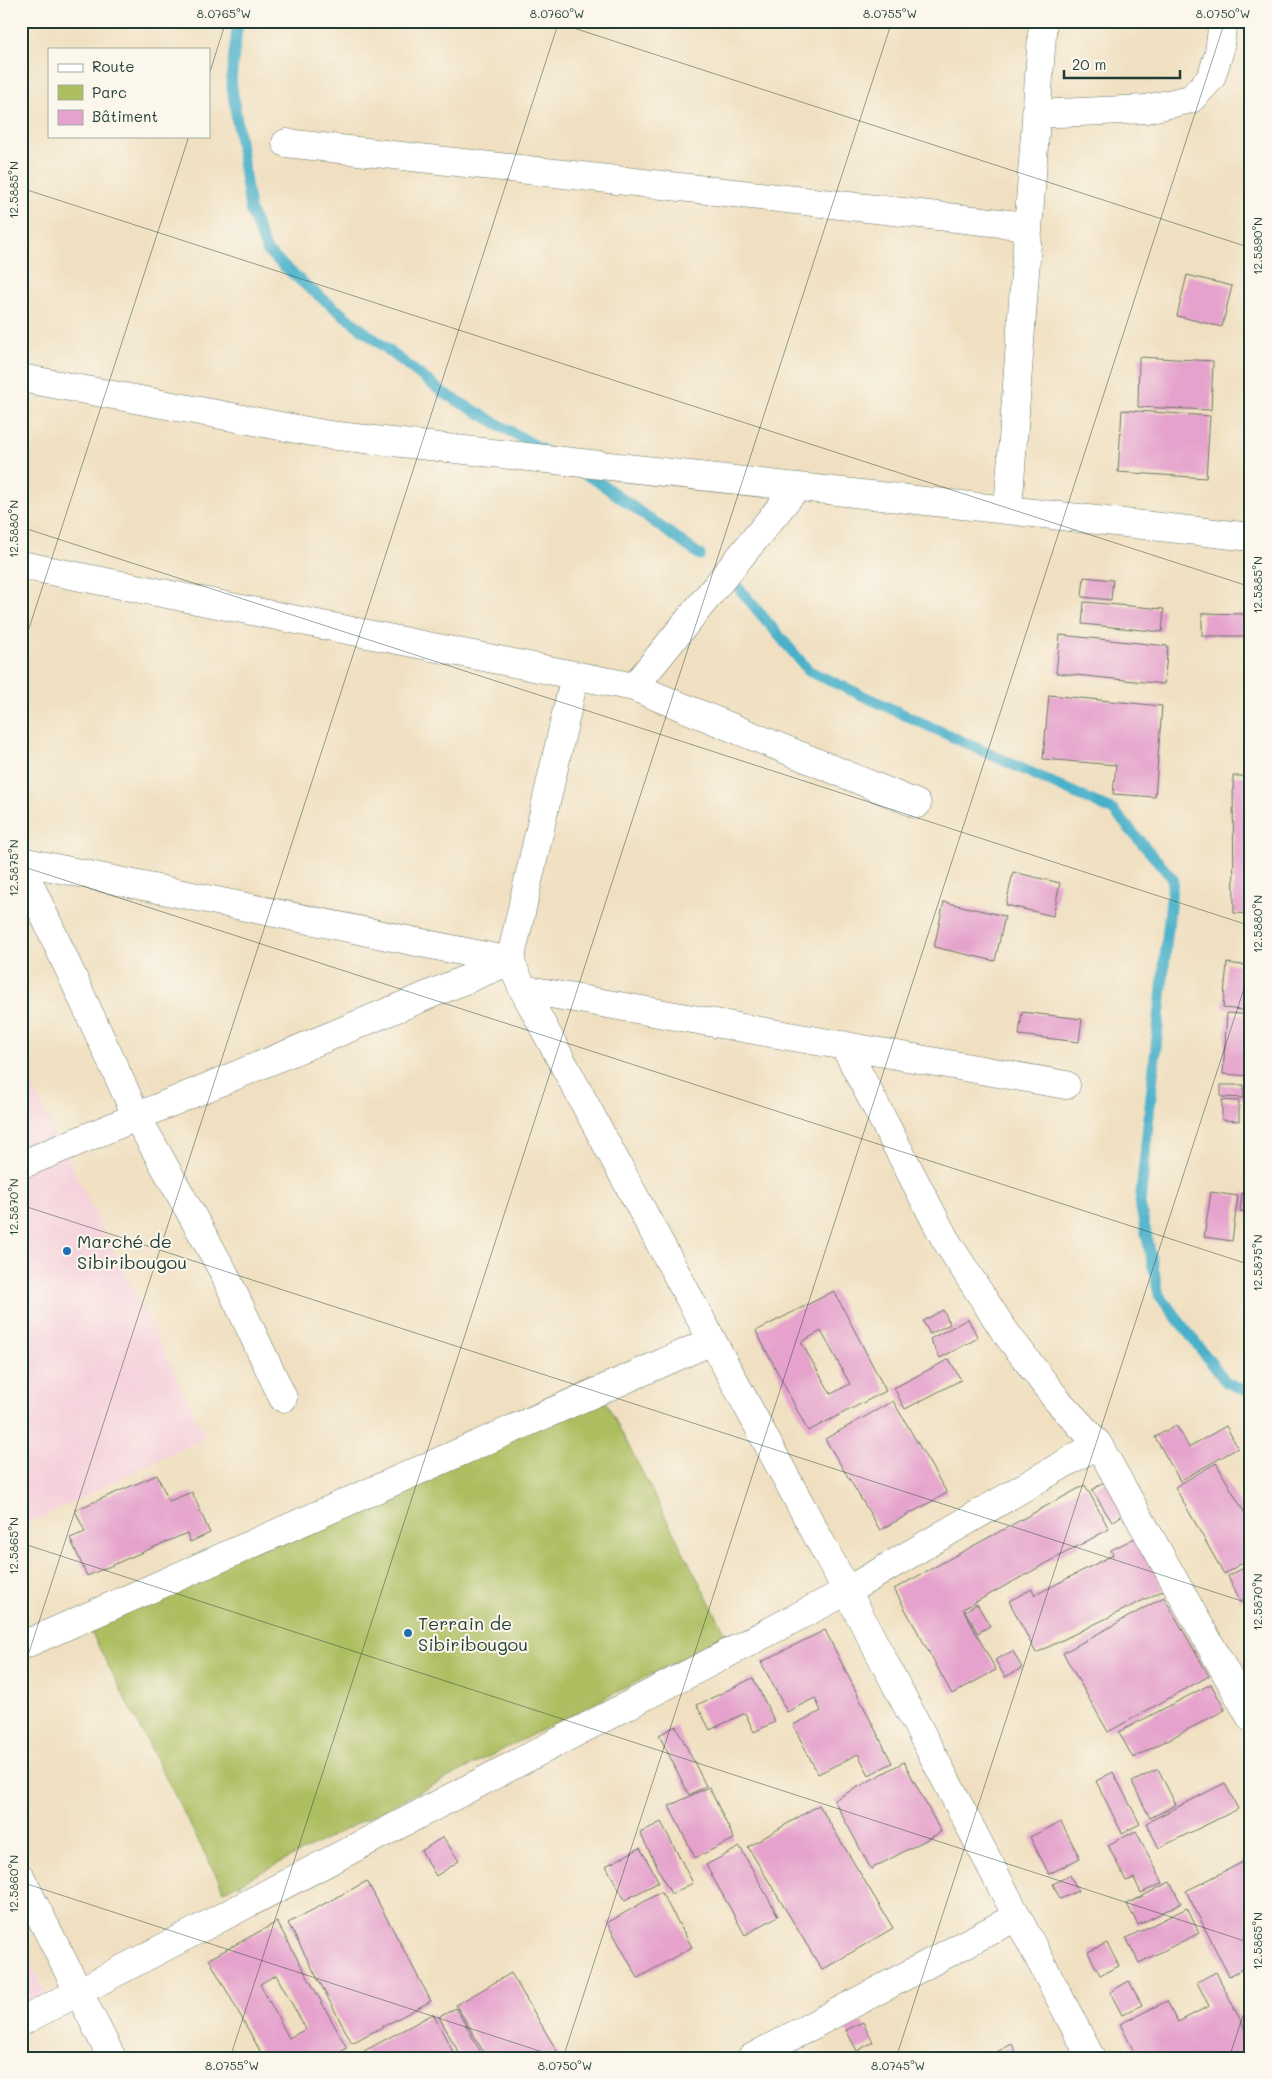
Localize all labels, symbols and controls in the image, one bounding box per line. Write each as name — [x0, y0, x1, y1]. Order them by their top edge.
text: 8.0765°W — [197, 5, 251, 21]
text: 8.0760°W — [530, 5, 584, 21]
text: 8.0755°W — [863, 5, 917, 21]
text: 8.0750°W — [1196, 5, 1250, 21]
legend — [48, 48, 210, 138]
scale bar — [1064, 48, 1181, 80]
text: 20 m — [1072, 54, 1106, 74]
text: Route — [92, 56, 135, 76]
text: Parc — [92, 82, 127, 102]
text: Bâtiment — [92, 106, 158, 126]
text: 12.5885°N — [5, 161, 21, 219]
text: 12.5890°N — [1249, 217, 1265, 275]
text: 12.5880°N — [5, 500, 21, 558]
text: 12.5885°N — [1249, 556, 1265, 614]
text: 12.5875°N — [5, 839, 21, 897]
text: 12.5880°N — [1249, 895, 1265, 953]
text: 12.5870°N — [5, 1178, 21, 1236]
place label: Marché de Sibiribougou — [77, 1229, 187, 1274]
text: 12.5875°N — [1249, 1234, 1265, 1292]
marker: Marché de Sibiribougou — [61, 1245, 73, 1257]
text: 12.5865°N — [5, 1517, 21, 1575]
text: 12.5870°N — [1249, 1573, 1265, 1631]
place label: Terrain de Sibiribougou — [418, 1611, 528, 1656]
marker: Terrain de Sibiribougou — [402, 1627, 414, 1639]
text: 12.5860°N — [5, 1855, 21, 1913]
text: 12.5865°N — [1249, 1912, 1265, 1970]
text: 8.0755°W — [205, 2057, 259, 2073]
text: 8.0750°W — [538, 2057, 592, 2073]
text: 8.0745°W — [871, 2057, 925, 2073]

